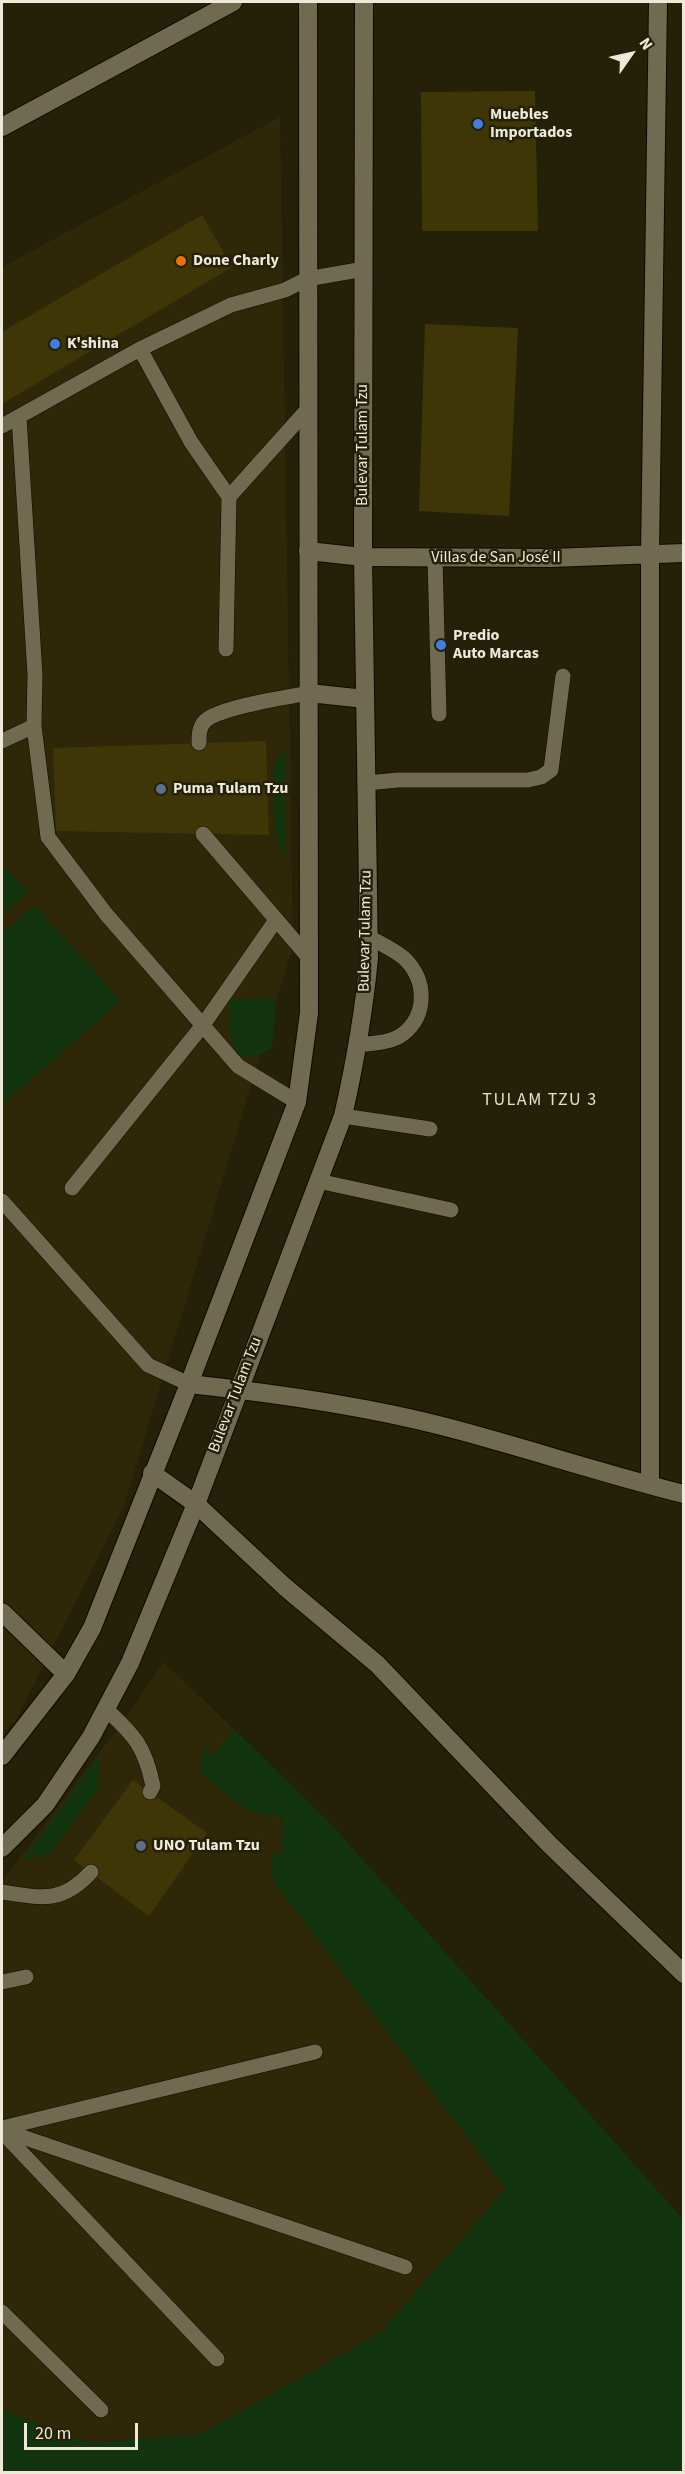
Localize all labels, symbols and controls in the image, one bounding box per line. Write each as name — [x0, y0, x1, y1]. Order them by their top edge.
north arrow — [601, 24, 661, 84]
text: N — [634, 33, 658, 54]
place label: Muebles Importados — [490, 105, 572, 143]
marker: Muebles Importados — [471, 117, 485, 131]
place label: Done Charly — [193, 251, 279, 271]
marker: Done Charly — [174, 254, 188, 268]
place label: K'shina — [67, 334, 119, 354]
marker: K'shina — [48, 337, 62, 351]
street label: Bulevar Tulam Tzu — [353, 384, 373, 506]
street label: Villas de San José II — [431, 548, 561, 568]
place label: Predio Auto Marcas — [453, 626, 539, 664]
marker: Predio Auto Marcas — [434, 638, 448, 652]
place label: Puma Tulam Tzu — [173, 779, 288, 799]
marker: Puma Tulam Tzu — [154, 782, 168, 796]
street label: Bulevar Tulam Tzu — [355, 870, 377, 992]
district label: TULAM TZU 3 — [482, 1090, 598, 1112]
street label: Bulevar Tulam Tzu — [205, 1335, 267, 1455]
place label: UNO Tulam Tzu — [153, 1836, 260, 1856]
marker: UNO Tulam Tzu — [134, 1839, 148, 1853]
scale bar — [27, 2411, 141, 2449]
text: 20 m — [35, 2421, 71, 2446]

